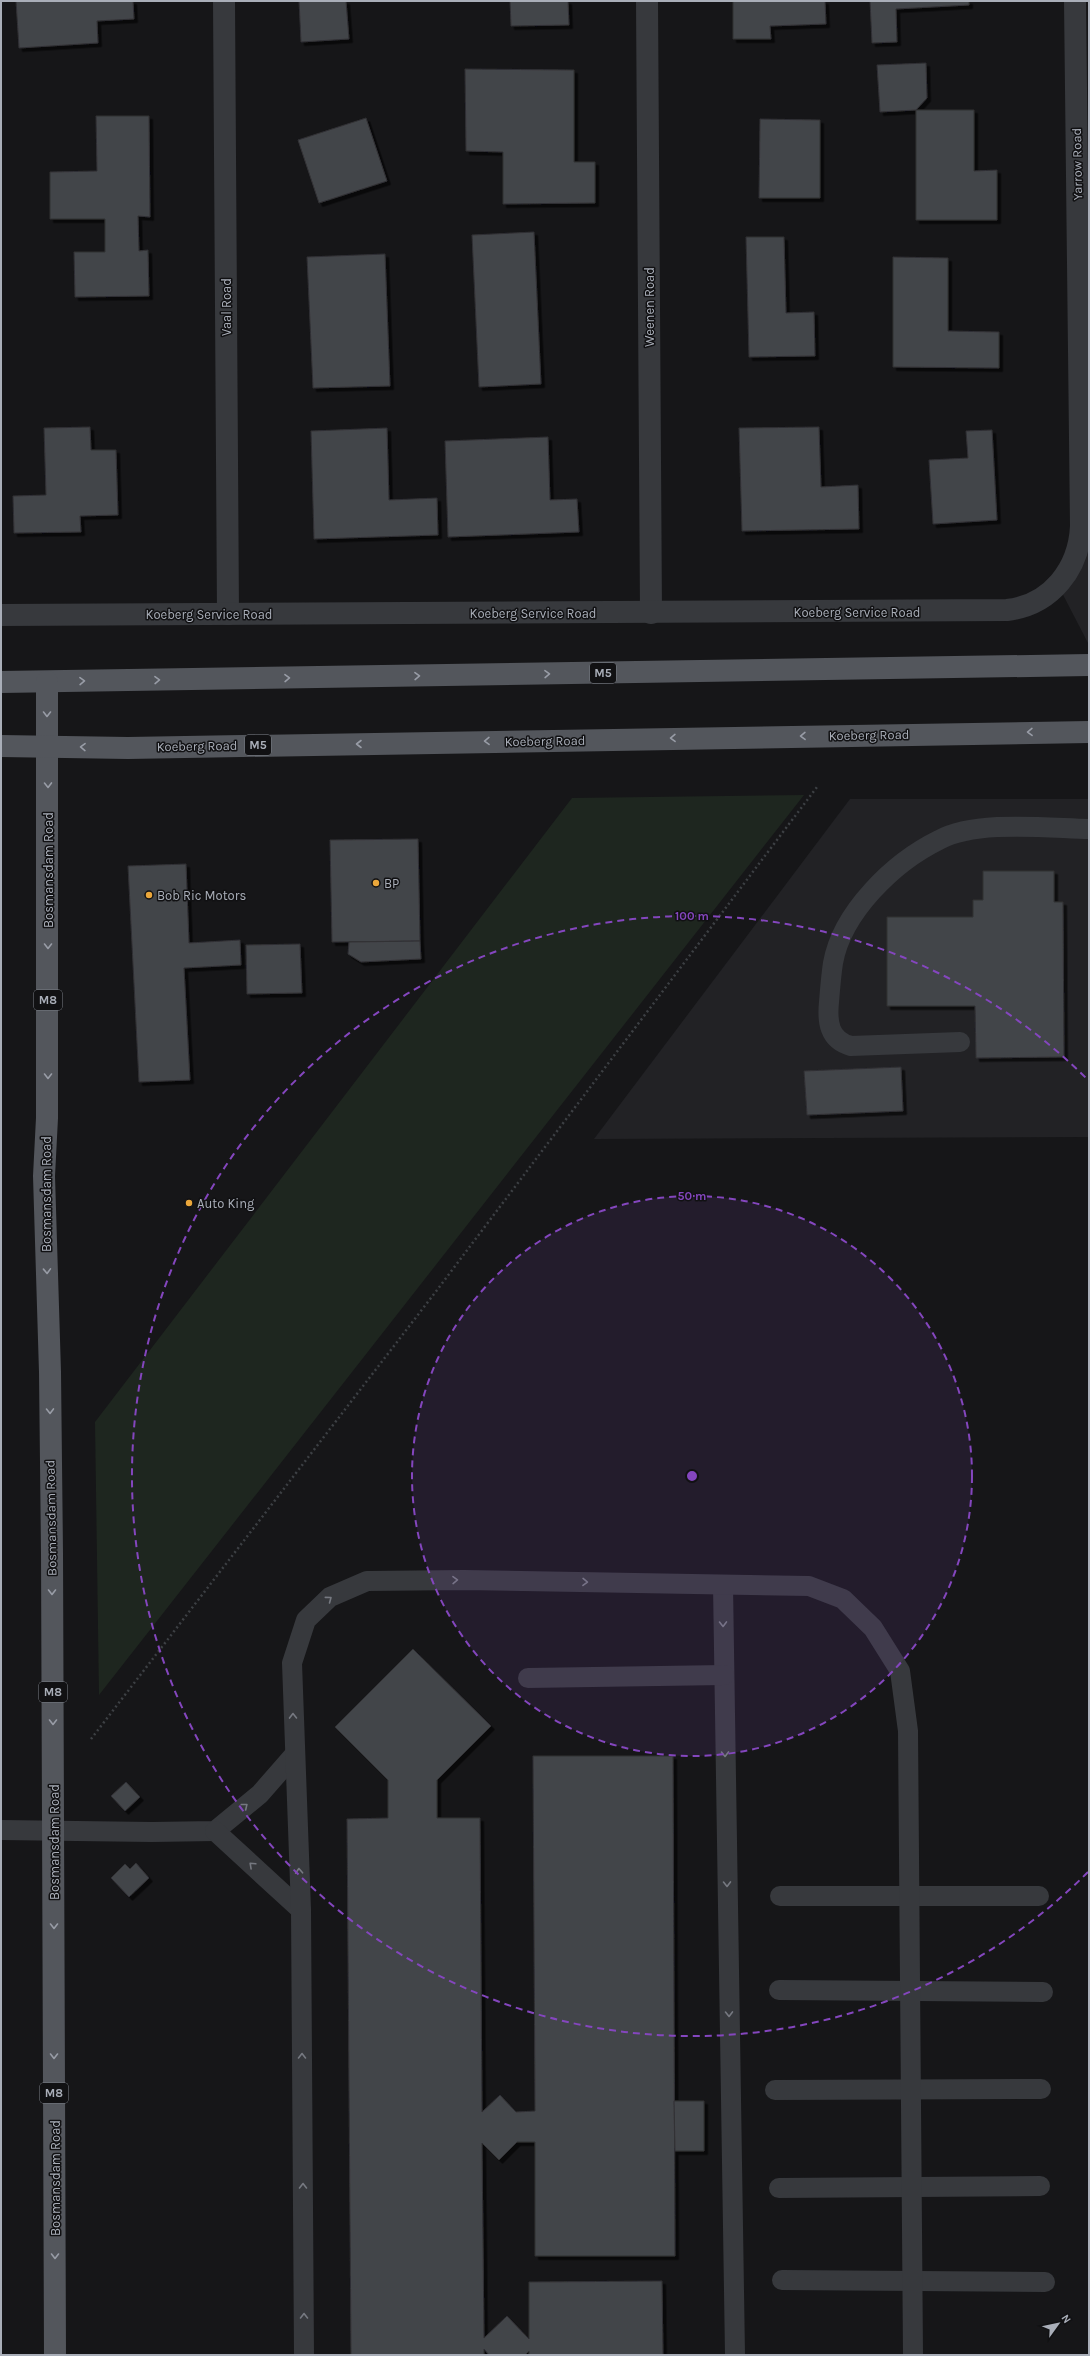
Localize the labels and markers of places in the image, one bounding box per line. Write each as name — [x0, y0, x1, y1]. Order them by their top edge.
place label: BP — [384, 876, 399, 891]
marker: BP — [371, 878, 381, 888]
place label: Bob Ric Motors — [157, 888, 246, 903]
marker: Bob Ric Motors — [144, 890, 154, 900]
place label: Auto King — [197, 1196, 255, 1211]
marker: Auto King — [184, 1198, 194, 1208]
centre of rings — [685, 1469, 699, 1483]

